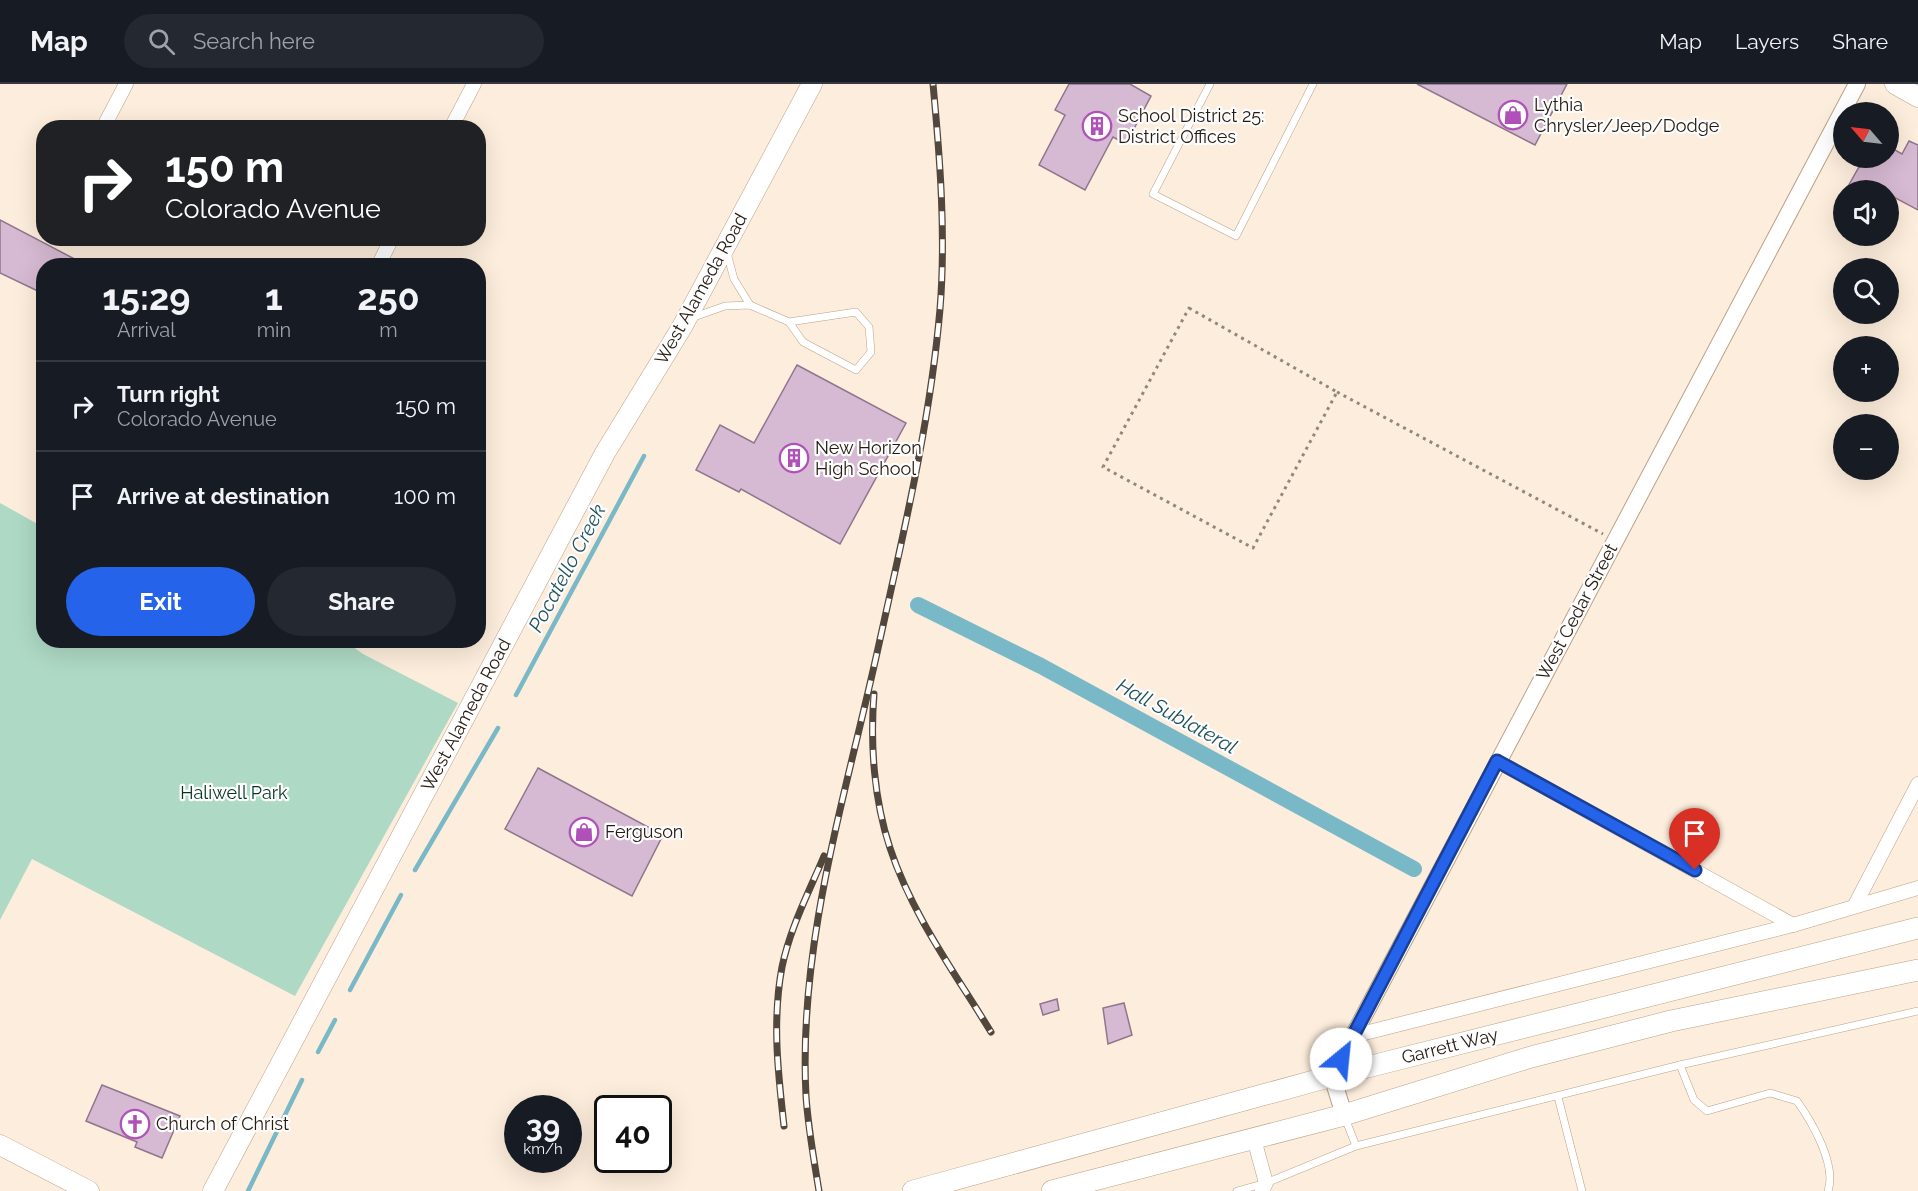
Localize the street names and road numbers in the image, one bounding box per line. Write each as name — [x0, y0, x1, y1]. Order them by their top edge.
street label: West Alameda Road — [650, 209, 751, 368]
street label: West Cedar Street — [1532, 540, 1621, 684]
street label: West Alameda Road — [416, 635, 515, 795]
street label: Garrett Way — [1399, 1023, 1501, 1068]

